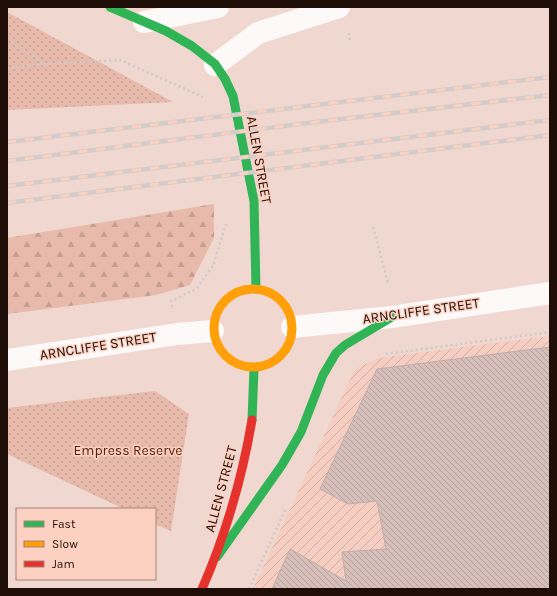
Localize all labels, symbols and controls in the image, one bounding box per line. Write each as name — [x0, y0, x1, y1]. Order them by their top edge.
street label: ALLEN STREET — [243, 115, 275, 205]
street label: ARNCLIFFE STREET — [361, 294, 481, 328]
street label: ARNCLIFFE STREET — [38, 328, 158, 364]
park label: Empress Reserve — [73, 442, 183, 459]
street label: ALLEN STREET — [201, 444, 241, 534]
legend — [16, 508, 156, 580]
text: Fast — [52, 517, 76, 531]
text: Slow — [52, 537, 78, 551]
text: Jam — [52, 557, 75, 571]

